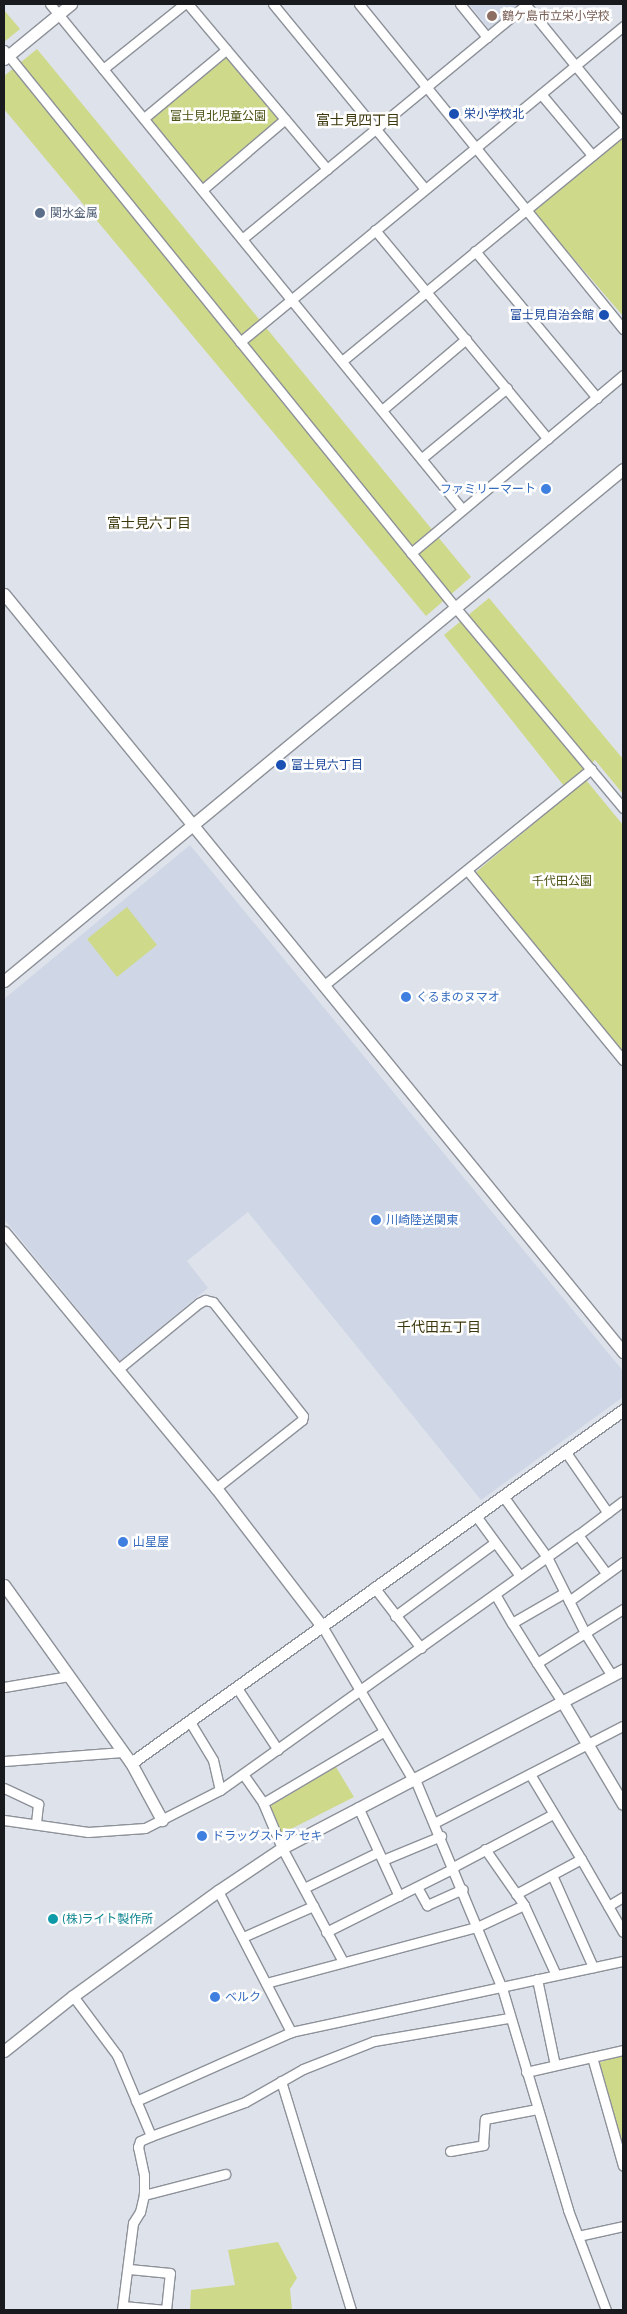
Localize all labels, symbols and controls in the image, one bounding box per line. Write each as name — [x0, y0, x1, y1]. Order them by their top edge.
place label: 鶴ケ島市立栄小学校 — [502, 9, 610, 23]
marker: 鶴ケ島市立栄小学校 — [486, 10, 498, 22]
place label: 栄小学校北 — [464, 107, 524, 121]
marker: 栄小学校北 — [448, 108, 460, 120]
park label: 富士見北児童公園 — [170, 109, 266, 123]
district label: 富士見四丁目 — [316, 112, 400, 128]
place label: 関水金属 — [50, 206, 98, 220]
marker: 関水金属 — [34, 207, 46, 219]
place label: 富士見自治会館 — [510, 308, 594, 322]
marker: 富士見自治会館 — [598, 309, 610, 321]
place label: ファミリーマート — [440, 482, 536, 496]
marker: ファミリーマート — [540, 483, 552, 495]
district label: 富士見六丁目 — [107, 515, 191, 531]
place label: 富士見六丁目 — [291, 758, 363, 772]
marker: 富士見六丁目 — [275, 759, 287, 771]
park label: 千代田公園 — [532, 874, 592, 888]
place label: くるまのヌマオ — [416, 990, 500, 1004]
marker: くるまのヌマオ — [400, 991, 412, 1003]
place label: 川崎陸送関東 — [386, 1213, 458, 1227]
marker: 川崎陸送関東 — [370, 1214, 382, 1226]
district label: 千代田五丁目 — [397, 1319, 481, 1335]
place label: 山星屋 — [133, 1535, 169, 1549]
marker: 山星屋 — [117, 1536, 129, 1548]
place label: ドラッグストア セキ — [212, 1829, 322, 1843]
marker: ドラッグストア セキ — [196, 1830, 208, 1842]
place label: (株)ライト製作所 — [63, 1912, 153, 1926]
marker: (株)ライト製作所 — [47, 1913, 59, 1925]
place label: ベルク — [225, 1990, 261, 2004]
marker: ベルク — [209, 1991, 221, 2003]

